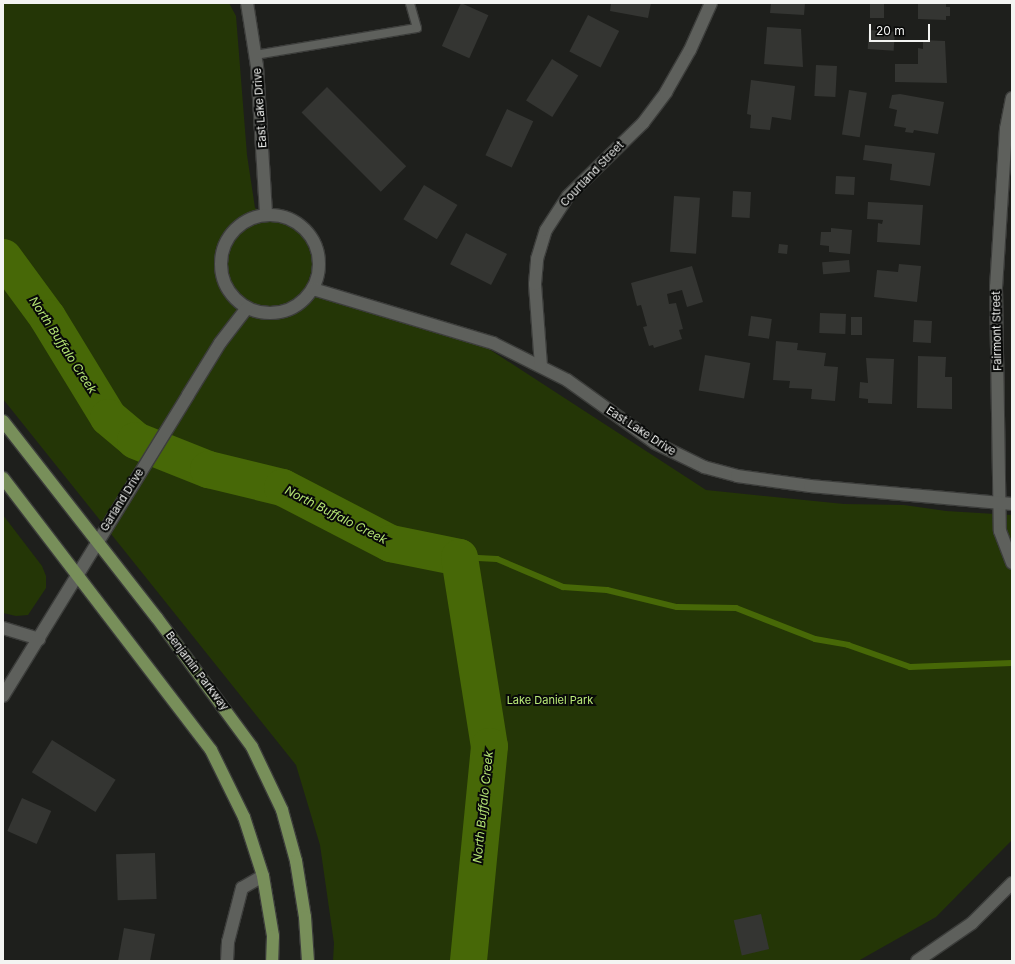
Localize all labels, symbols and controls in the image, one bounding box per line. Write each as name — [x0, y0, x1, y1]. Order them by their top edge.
scale bar — [871, 16, 932, 42]
text: 20 m — [876, 23, 905, 38]
street label: East Lake Drive — [251, 67, 269, 149]
street label: Courtland Street — [558, 139, 626, 209]
street label: Fairmont Street — [990, 291, 1004, 371]
water label: North Buffalo Creek — [26, 294, 100, 396]
street label: East Lake Drive — [604, 404, 678, 458]
street label: Garland Drive — [98, 466, 146, 534]
water label: North Buffalo Creek — [282, 483, 390, 547]
street label: Benjamin Parkway — [163, 629, 231, 713]
park label: Lake Daniel Park — [507, 693, 593, 707]
water label: North Buffalo Creek — [470, 750, 496, 864]

